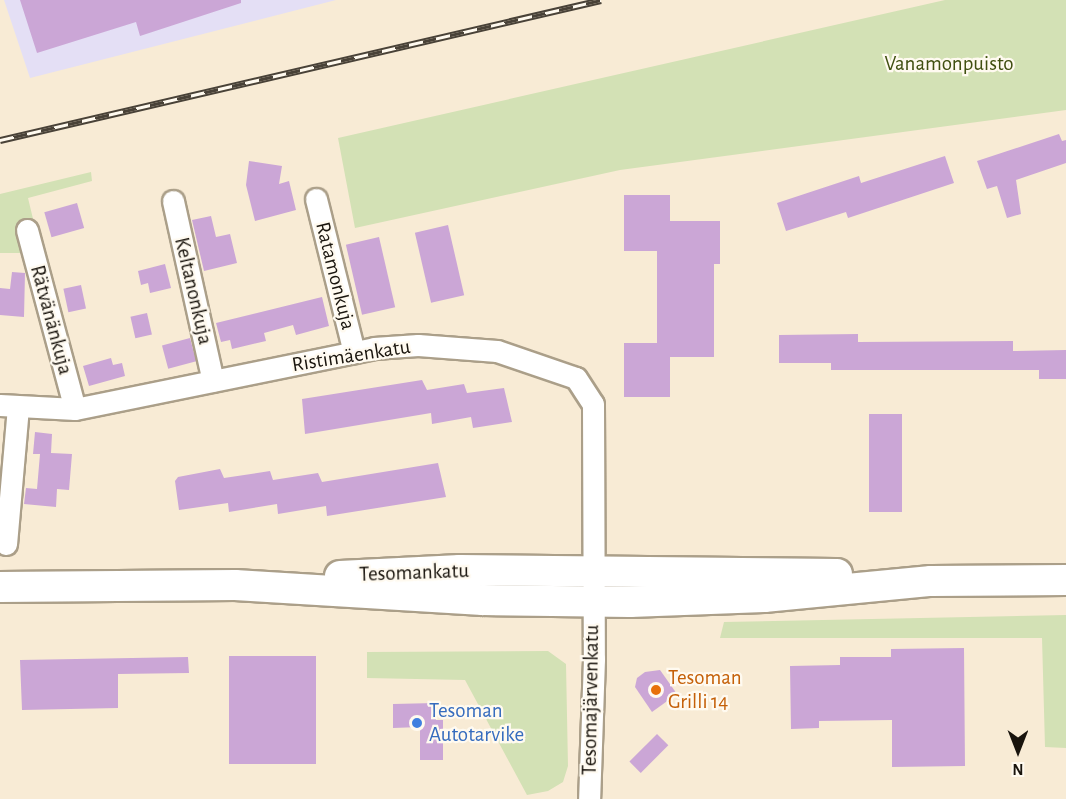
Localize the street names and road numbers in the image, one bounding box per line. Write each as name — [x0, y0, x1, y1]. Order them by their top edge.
street label: Ratamonkuja — [309, 219, 361, 333]
street label: Keltanonkuja — [168, 235, 218, 347]
street label: Rätvänänkuja — [24, 262, 78, 378]
street label: Ristimäenkatu — [290, 334, 412, 378]
street label: Tesomankatu — [359, 558, 469, 588]
street label: Tesomajärvenkatu — [577, 625, 605, 775]

